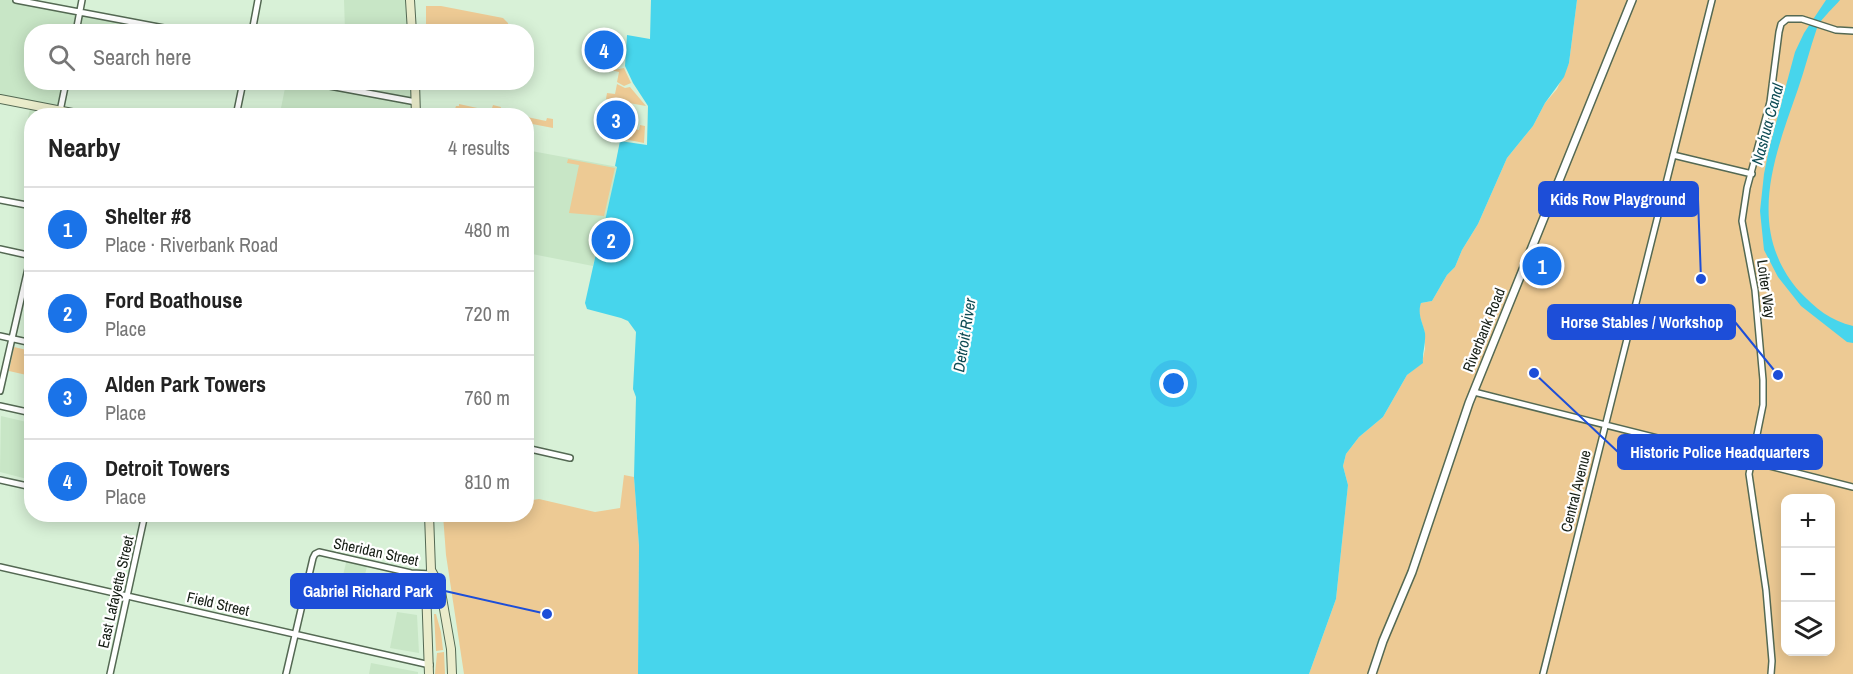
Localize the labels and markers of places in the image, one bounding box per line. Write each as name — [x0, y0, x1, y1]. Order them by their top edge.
pin: 4 — [584, 28, 624, 72]
pin: 3 — [596, 98, 636, 142]
callout: Kids Row Playground — [1539, 182, 1698, 216]
pin: 2 — [592, 218, 630, 262]
pin: 1 — [1522, 244, 1562, 288]
callout: Horse Stables / Workshop — [1548, 305, 1735, 339]
callout: Historic Police Headquarters — [1618, 435, 1822, 469]
callout: Gabriel Richard Park — [291, 574, 445, 608]

